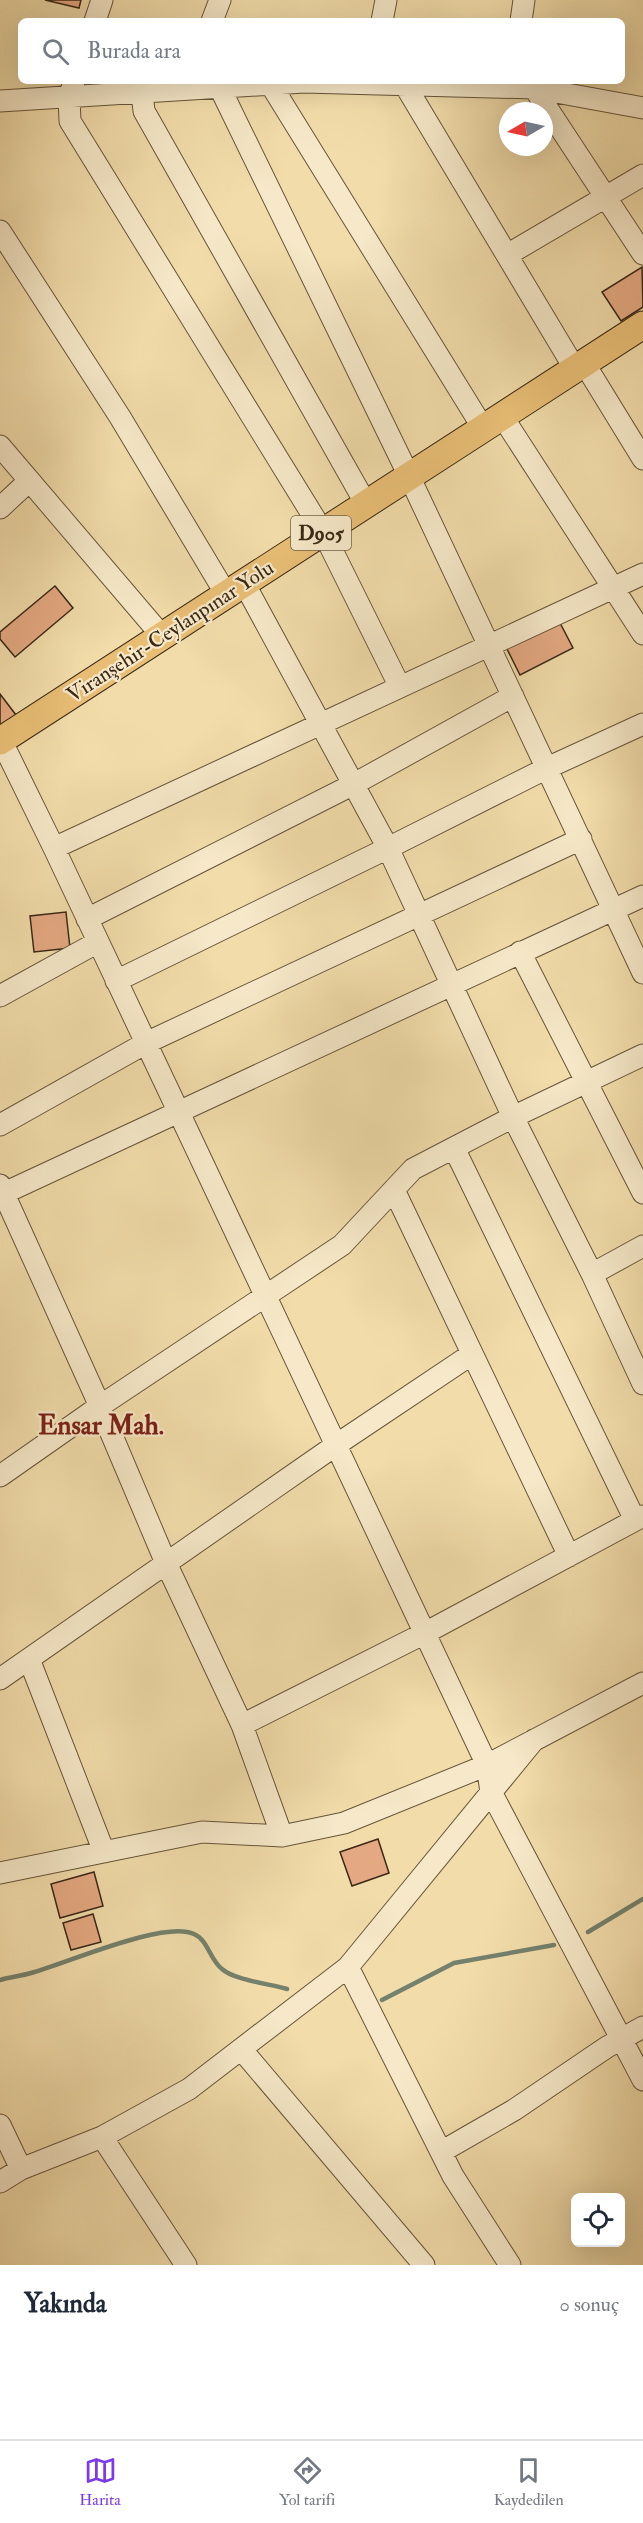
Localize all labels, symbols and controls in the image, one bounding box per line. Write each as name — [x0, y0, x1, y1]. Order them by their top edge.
search box — [18, 18, 625, 84]
icon: search — [39, 35, 72, 68]
text: Burada ara — [87, 37, 181, 65]
north arrow — [499, 102, 553, 156]
road number: D905 — [291, 516, 351, 550]
street label: Viranşehir-Ceylanpınar Yolu — [62, 554, 279, 708]
district label: Ensar Mah. — [38, 1409, 164, 1442]
map controls — [571, 2193, 625, 2247]
button: locate — [571, 2193, 625, 2247]
text: Yakında — [24, 2288, 106, 2320]
text: 0 sonuç — [559, 2292, 619, 2317]
tab: Harita — [79, 2454, 121, 2510]
tab: Yol tarifi — [279, 2454, 335, 2510]
tab: Kaydedilen — [494, 2454, 564, 2510]

